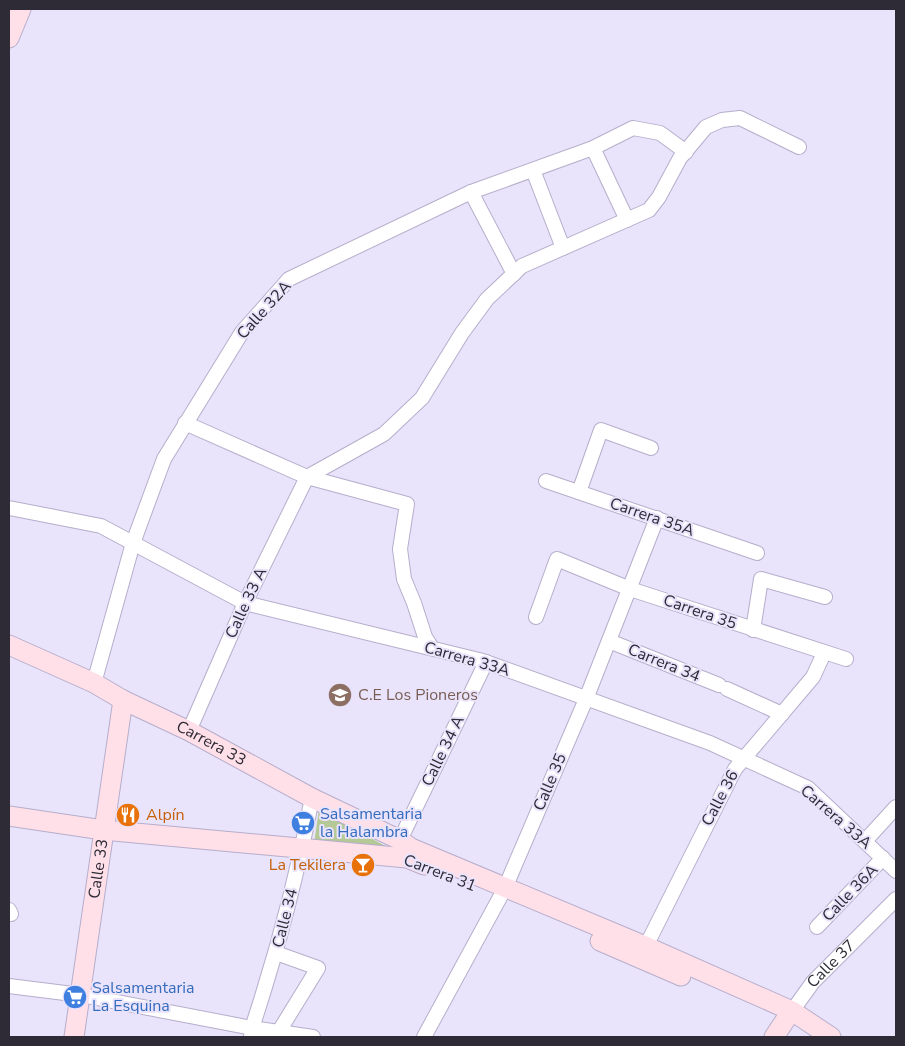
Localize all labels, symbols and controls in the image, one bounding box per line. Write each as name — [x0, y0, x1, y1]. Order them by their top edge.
street label: Calle 32A — [232, 276, 296, 344]
street label: Carrera 35A — [607, 492, 697, 542]
street label: Calle 33 A — [220, 564, 272, 642]
street label: Carrera 35 — [660, 589, 740, 635]
street label: Carrera 33A — [422, 636, 513, 682]
street label: Carrera 34 — [625, 639, 704, 688]
school or university icon: C.E Los Pioneros — [327, 682, 353, 708]
place label: C.E Los Pioneros — [358, 684, 478, 706]
street label: Calle 34 A — [416, 712, 470, 790]
street label: Carrera 33 — [173, 716, 250, 771]
street label: Calle 35 — [528, 750, 572, 814]
street label: Calle 36 — [696, 766, 744, 830]
street label: Carrera 33A — [796, 780, 877, 854]
restaurant icon: Alpín — [115, 802, 141, 828]
place label: Salsamentaria la Halambra — [320, 803, 422, 843]
place label: Alpín — [146, 804, 185, 826]
supermarket icon: Salsamentaria la Halambra — [290, 810, 316, 836]
street label: Calle 33 — [83, 837, 114, 900]
street label: Carrera 31 — [400, 849, 480, 897]
bar icon: La Tekilera — [350, 852, 376, 878]
place label: La Tekilera — [269, 854, 346, 876]
street label: Calle 36A — [817, 859, 883, 926]
street label: Calle 34 — [267, 886, 303, 950]
street label: Calle 37 — [802, 935, 860, 993]
place label: Salsamentaria La Esquina — [92, 977, 194, 1017]
supermarket icon: Salsamentaria La Esquina — [62, 984, 88, 1010]

